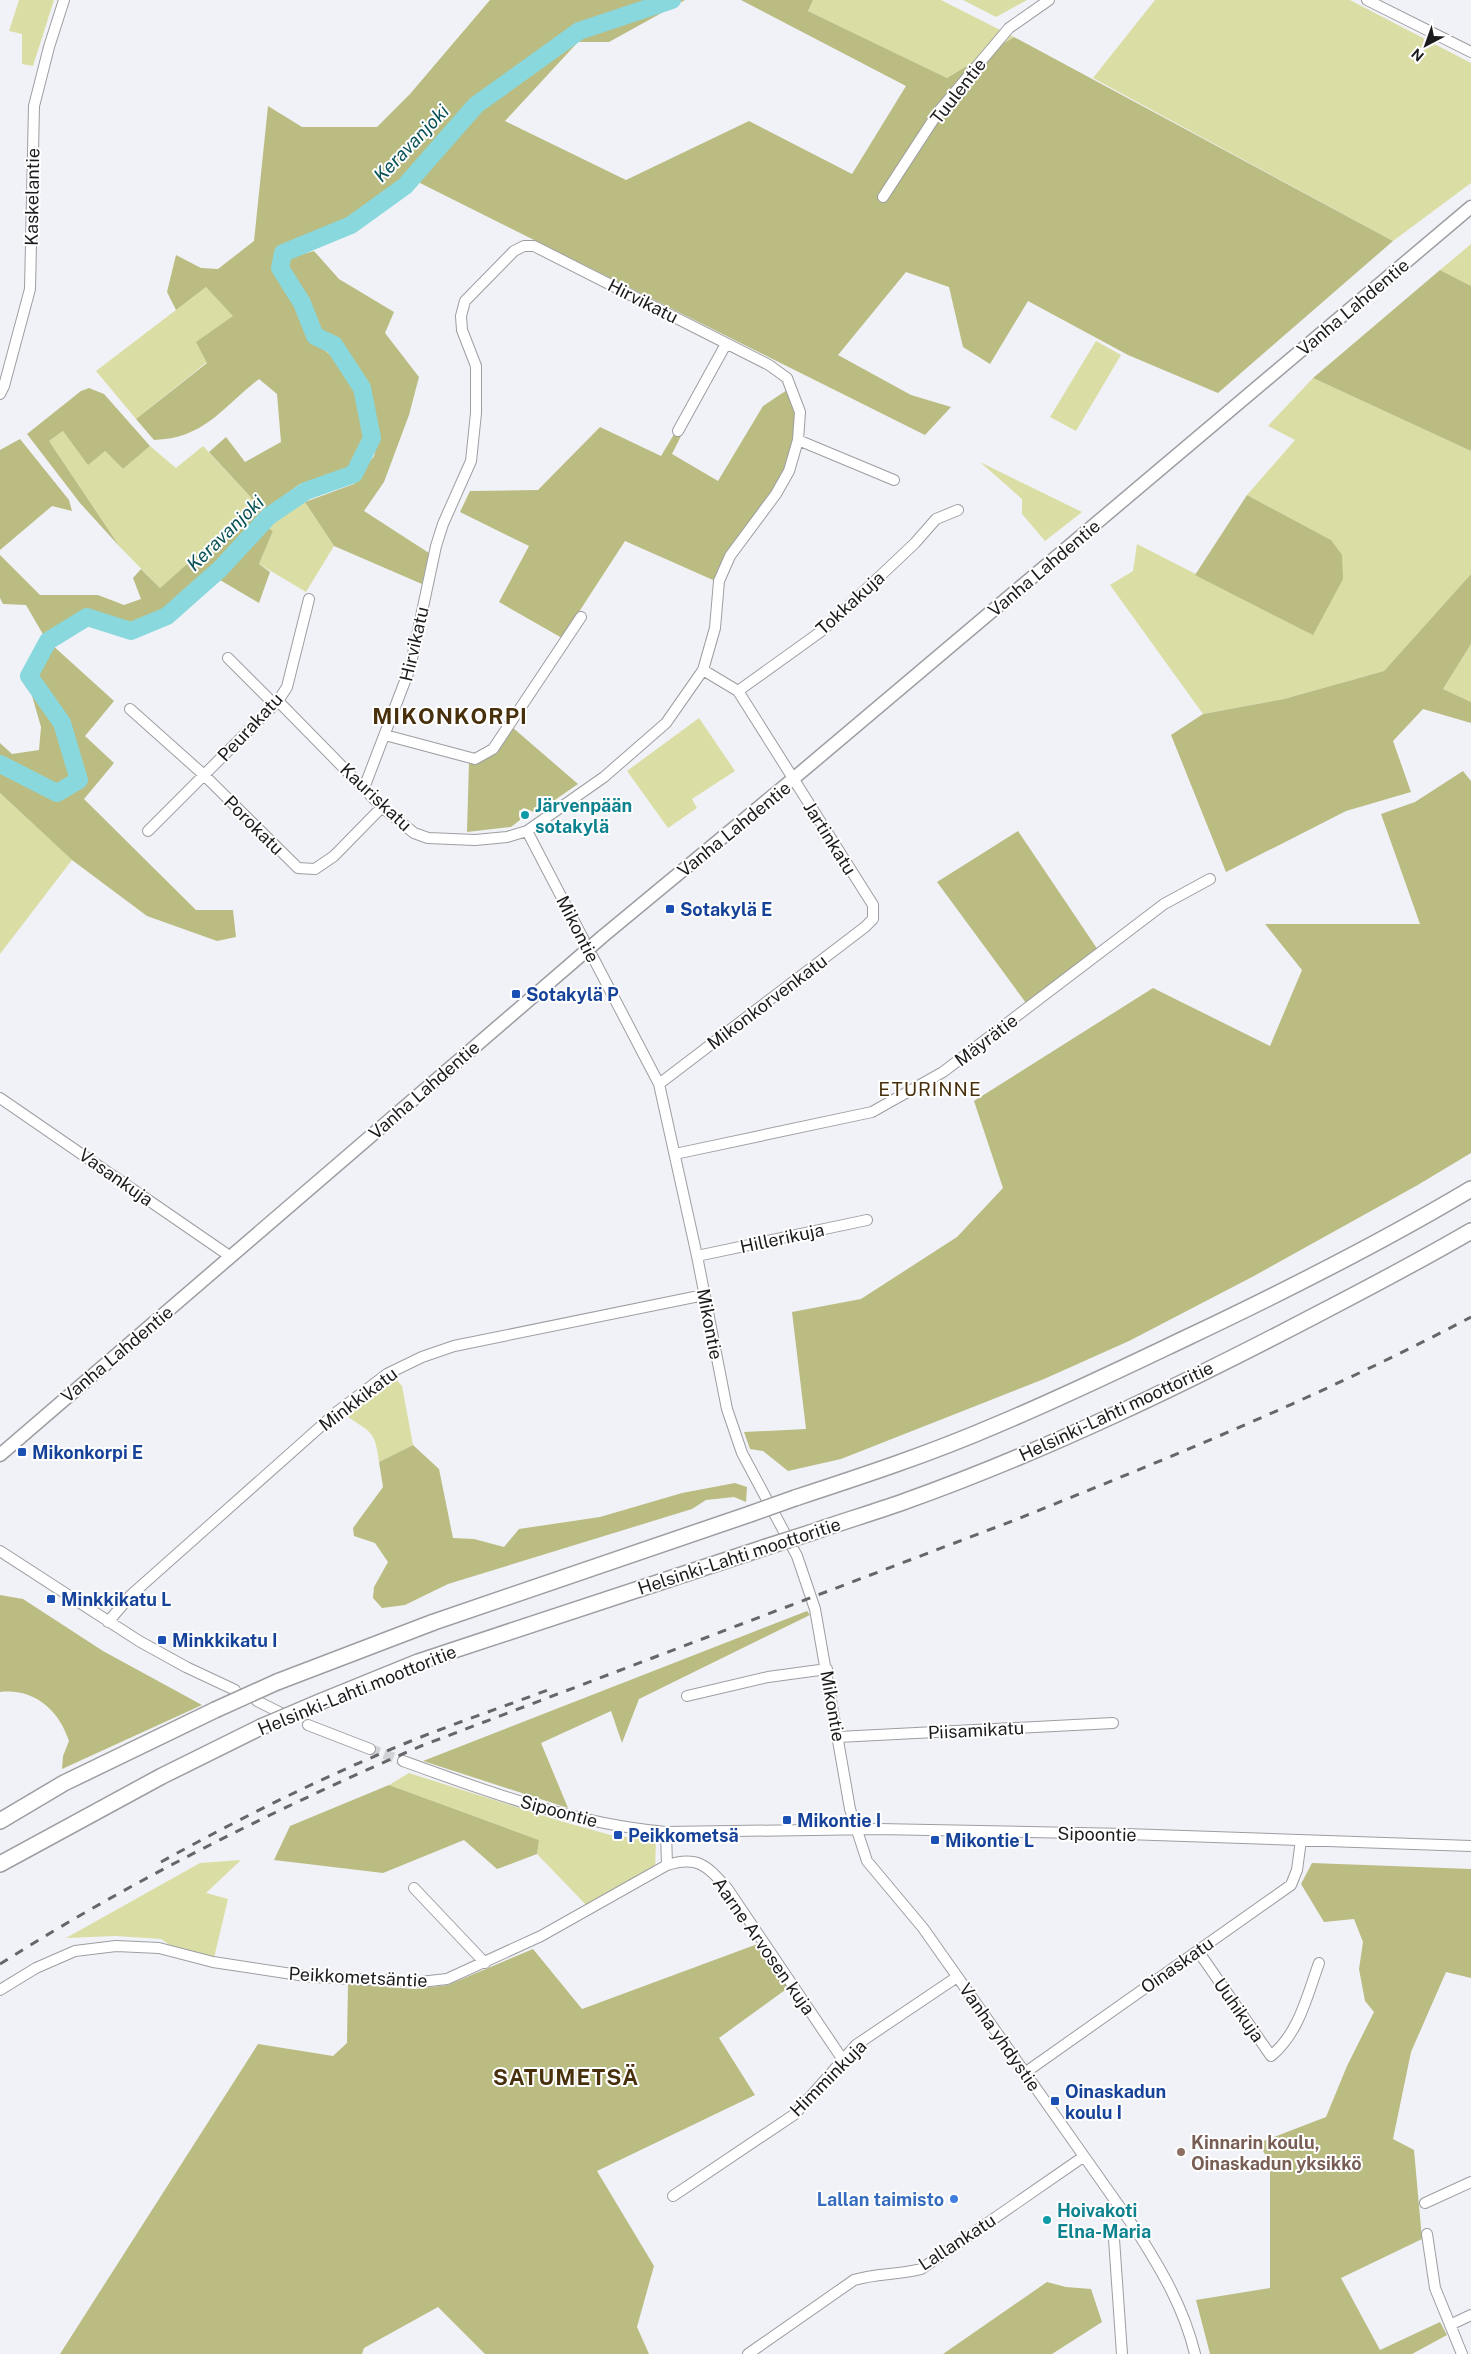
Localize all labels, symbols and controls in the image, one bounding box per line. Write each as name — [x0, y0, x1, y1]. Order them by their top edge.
north arrow — [1401, 20, 1451, 70]
text: N — [1408, 45, 1427, 64]
street label: Tuulentie — [926, 54, 990, 128]
water label: Keravanjoki — [369, 100, 453, 186]
street label: Kaskelantie — [21, 148, 43, 246]
street label: Vanha Lahdentie — [1293, 254, 1413, 360]
street label: Hirvikatu — [604, 274, 682, 328]
water label: Keravanjoki — [182, 491, 268, 575]
street label: Vanha Lahdentie — [984, 515, 1104, 621]
street label: Tokkakuja — [812, 567, 888, 639]
street label: Hirvikatu — [395, 605, 433, 683]
street label: Peurakatu — [213, 689, 287, 765]
district label: MIKONKORPI — [372, 703, 528, 729]
street label: Kauriskatu — [336, 759, 416, 835]
street label: Vanha Lahdentie — [673, 777, 795, 881]
street label: Porokatu — [220, 791, 288, 859]
place label: Järvenpään sotakylä — [535, 795, 632, 837]
street label: Jartinkatu — [799, 797, 861, 879]
marker: Järvenpään sotakylä — [519, 809, 531, 821]
street label: Mikontie — [552, 892, 604, 966]
place label: Sotakylä E — [680, 899, 772, 920]
marker: Sotakylä E — [664, 903, 676, 915]
street label: Mikonkorvenkatu — [703, 950, 831, 1054]
place label: Sotakylä P — [526, 984, 619, 1005]
marker: Sotakylä P — [510, 988, 522, 1000]
street label: Mäyrätie — [950, 1010, 1022, 1070]
street label: Vanha Lahdentie — [365, 1036, 483, 1144]
district label: ETURINNE — [878, 1078, 982, 1100]
street label: Vasankuja — [75, 1144, 157, 1210]
street label: Hillerikuja — [738, 1219, 826, 1257]
street label: Mikontie — [693, 1287, 727, 1361]
street label: Vanha Lahdentie — [57, 1301, 177, 1407]
street label: Helsinki-Lahti moottoritie — [1015, 1357, 1217, 1465]
street label: Minkkikatu — [315, 1363, 401, 1435]
place label: Mikonkorpi E — [32, 1442, 143, 1463]
marker: Mikonkorpi E — [16, 1446, 28, 1458]
street label: Helsinki-Lahti moottoritie — [635, 1513, 843, 1599]
place label: Minkkikatu L — [61, 1589, 171, 1610]
marker: Minkkikatu L — [45, 1593, 57, 1605]
place label: Minkkikatu I — [172, 1630, 278, 1651]
marker: Minkkikatu I — [156, 1634, 168, 1646]
street label: Helsinki-Lahti moottoritie — [255, 1641, 459, 1739]
street label: Mikontie — [816, 1669, 850, 1743]
street label: Piisamikatu — [927, 1717, 1025, 1743]
street label: Sipoontie — [518, 1791, 600, 1831]
place label: Mikontie I — [797, 1810, 881, 1831]
marker: Mikontie I — [781, 1814, 793, 1826]
street label: Sipoontie — [1057, 1823, 1137, 1845]
place label: Peikkometsä — [628, 1825, 739, 1846]
marker: Peikkometsä — [612, 1829, 624, 1841]
place label: Mikontie L — [945, 1830, 1034, 1851]
marker: Mikontie L — [929, 1834, 941, 1846]
street label: Aarne Arvosen kuja — [709, 1873, 819, 2019]
street label: Oinaskatu — [1137, 1932, 1217, 1998]
street label: Peikkometsäntie — [288, 1963, 428, 1991]
street label: Uuhikuja — [1209, 1974, 1269, 2046]
street label: Vanha yhdystie — [955, 1979, 1045, 2095]
street label: Himminkuja — [785, 2035, 871, 2121]
district label: SATUMETSÄ — [493, 2064, 639, 2090]
place label: Oinaskadun koulu I — [1065, 2081, 1166, 2123]
marker: Oinaskadun koulu I — [1049, 2095, 1061, 2107]
place label: Kinnarin koulu, Oinaskadun yksikkö — [1191, 2132, 1362, 2174]
marker: Kinnarin koulu, Oinaskadun yksikkö — [1175, 2146, 1187, 2158]
place label: Lallan taimisto — [817, 2189, 944, 2210]
marker: Lallan taimisto — [948, 2193, 960, 2205]
place label: Hoivakoti Elna-Maria — [1057, 2200, 1151, 2242]
street label: Lallankatu — [914, 2209, 1000, 2275]
marker: Hoivakoti Elna-Maria — [1041, 2214, 1053, 2226]

